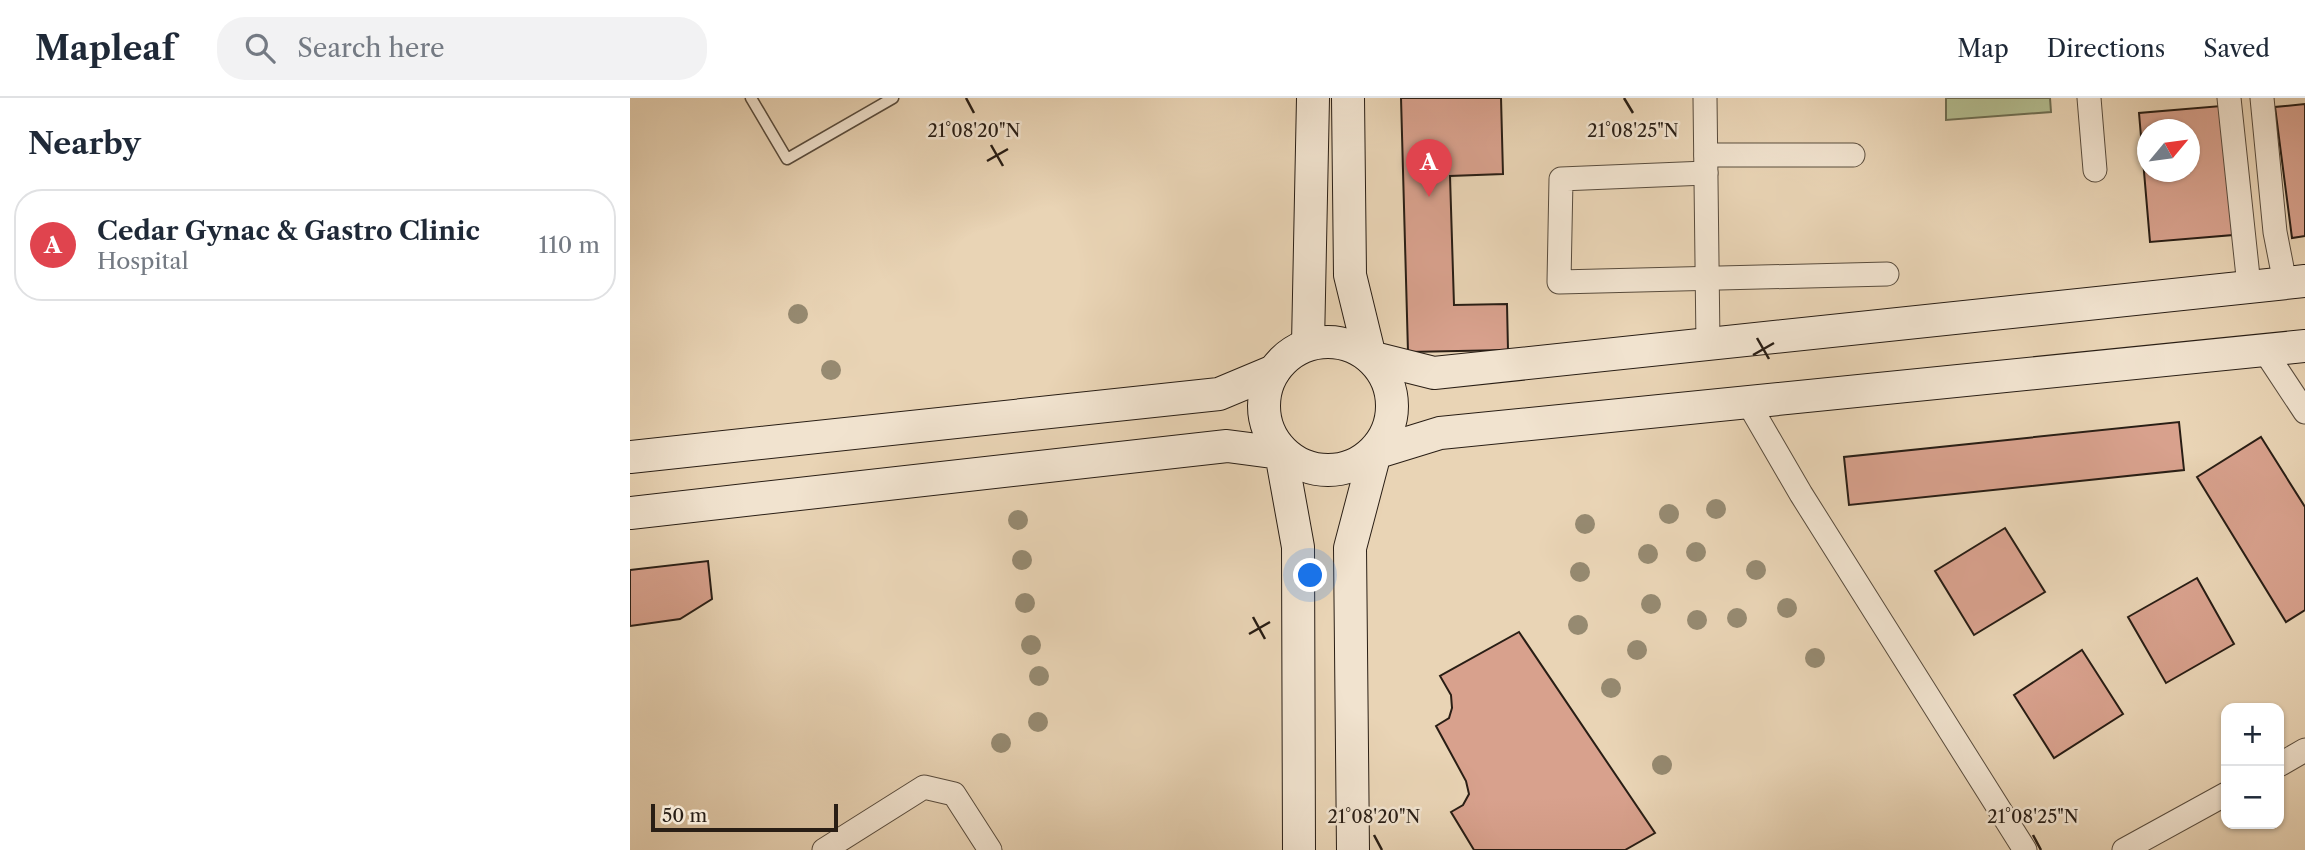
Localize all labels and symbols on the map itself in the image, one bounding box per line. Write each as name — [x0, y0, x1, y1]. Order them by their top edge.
north arrow — [2137, 119, 2200, 182]
text: 21°08'20"N — [928, 120, 1021, 142]
text: 21°08'25"N — [1587, 120, 1679, 142]
pin: A — [1406, 139, 1452, 197]
your location — [1293, 558, 1327, 592]
scale bar — [651, 801, 838, 833]
text: 21°08'20"N — [1328, 806, 1421, 828]
text: 21°08'25"N — [1987, 806, 2079, 828]

